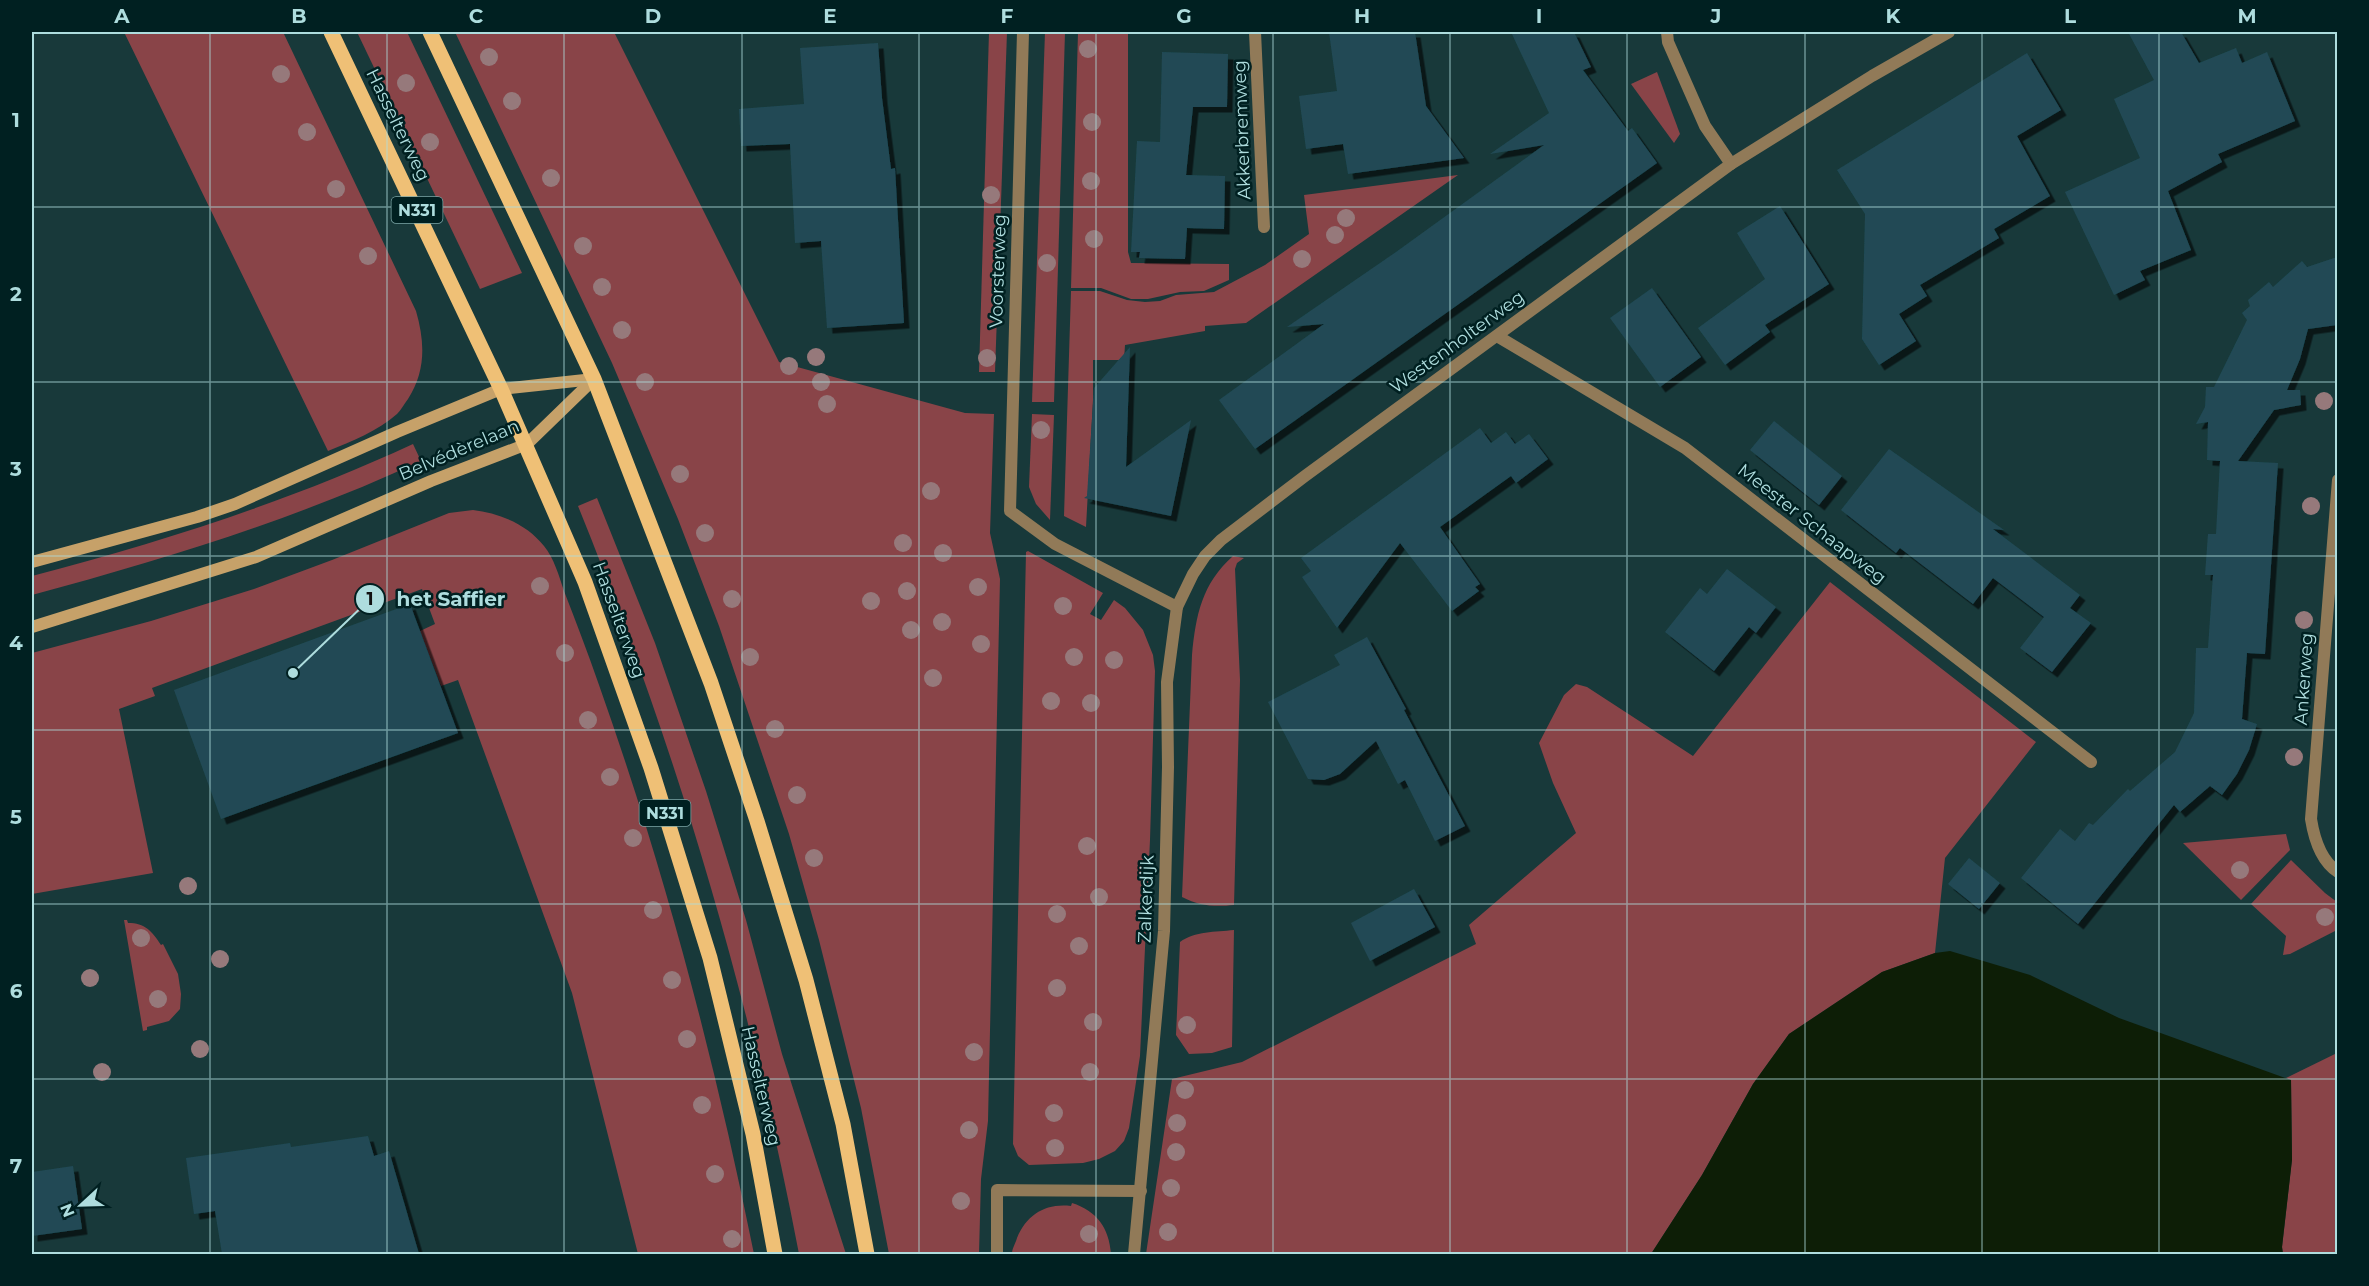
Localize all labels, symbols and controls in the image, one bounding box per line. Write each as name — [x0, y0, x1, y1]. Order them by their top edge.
text: A — [113, 4, 130, 28]
text: B — [291, 4, 307, 28]
text: C — [469, 4, 484, 28]
text: D — [645, 4, 661, 28]
text: E — [823, 4, 837, 28]
text: F — [1001, 4, 1014, 28]
text: G — [1176, 4, 1192, 28]
text: H — [1354, 4, 1370, 28]
text: I — [1536, 4, 1542, 28]
text: J — [1710, 4, 1721, 28]
text: K — [1886, 4, 1902, 28]
text: L — [2064, 4, 2076, 28]
text: M — [2237, 4, 2257, 28]
street label: Akkerbremweg — [1229, 60, 1255, 200]
street label: Hasselterweg — [361, 65, 435, 185]
text: 1 — [12, 108, 20, 132]
road number: N331 — [392, 197, 442, 223]
street label: Voorsterweg — [985, 214, 1011, 328]
text: 2 — [10, 282, 22, 306]
street label: Westenholterweg — [1385, 286, 1529, 398]
street label: Belvédèrelaan — [395, 415, 523, 485]
text: 3 — [9, 457, 22, 481]
street label: Meester Schaapweg — [1733, 459, 1891, 589]
street label: Hasselterweg — [588, 559, 650, 681]
callout: het Saffier — [355, 580, 518, 618]
text: het Saffier — [397, 587, 506, 611]
text: 1 — [366, 588, 374, 610]
text: 4 — [9, 631, 23, 655]
street label: Ankerweg — [2290, 632, 2318, 726]
road number: N331 — [640, 800, 690, 826]
text: 5 — [10, 805, 22, 829]
street label: Zalkerdijk — [1133, 854, 1159, 943]
text: 6 — [10, 979, 23, 1003]
street label: Hasselterweg — [737, 1024, 785, 1148]
text: 7 — [10, 1154, 22, 1178]
north arrow — [51, 1175, 111, 1235]
text: N — [56, 1201, 79, 1220]

